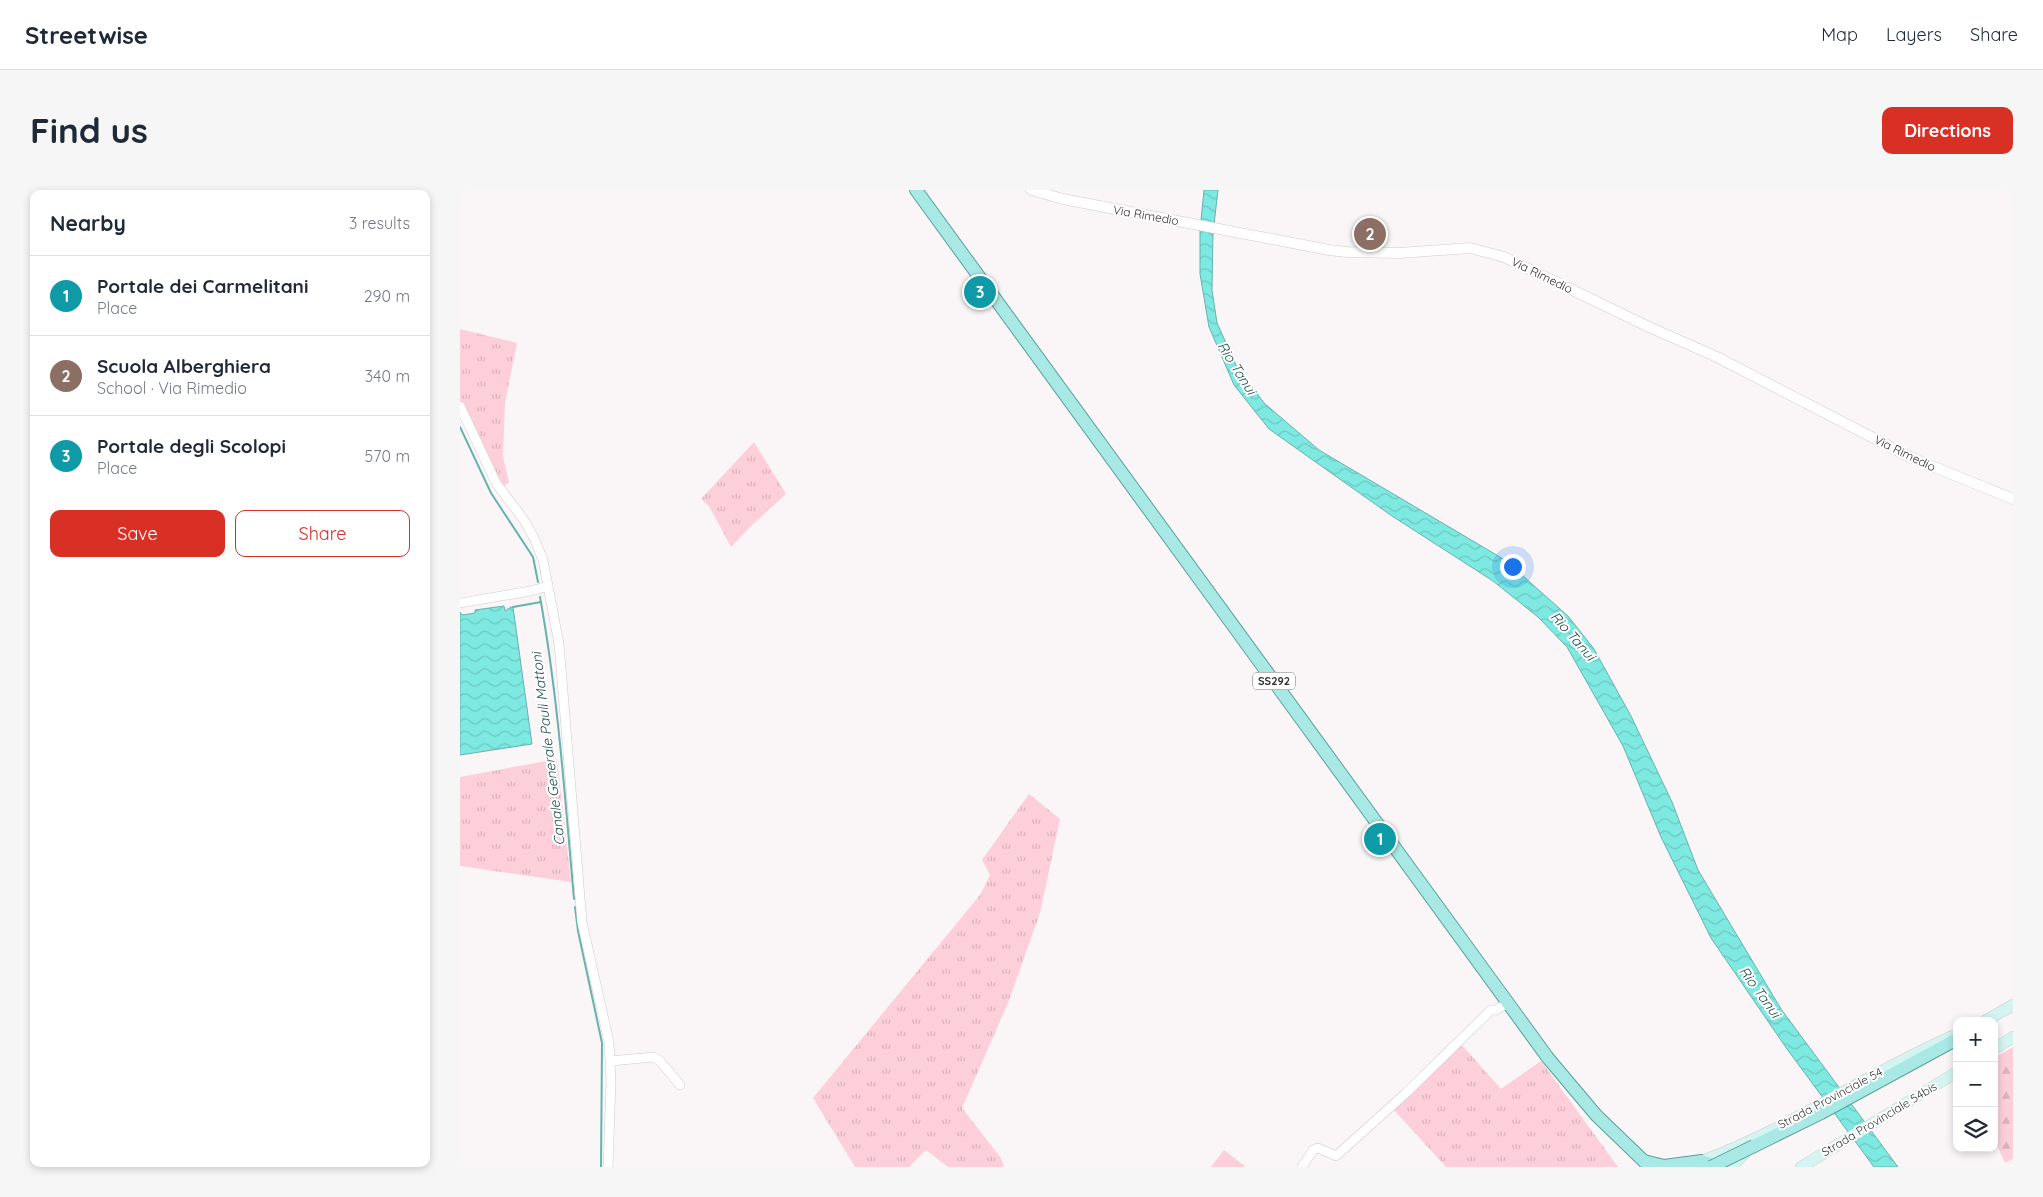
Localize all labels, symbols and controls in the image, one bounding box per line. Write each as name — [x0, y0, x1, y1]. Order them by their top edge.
text: Streetwise — [25, 20, 148, 50]
text: Map — [1821, 23, 1858, 46]
text: Layers — [1886, 23, 1942, 46]
text: Share — [1970, 23, 2018, 46]
button: Directions — [1882, 107, 2013, 154]
text: Find us — [30, 108, 148, 152]
street label: Via Rimedio — [1112, 202, 1180, 228]
text: Nearby — [50, 210, 126, 236]
text: 3 results — [349, 213, 410, 233]
pin: 2 — [1354, 215, 1386, 253]
street label: Via Rimedio — [1509, 254, 1575, 296]
pin: 3 — [964, 273, 996, 311]
text: Portale dei Carmelitani — [97, 274, 308, 298]
text: 1 — [63, 286, 69, 306]
text: 290 m — [364, 286, 410, 306]
text: Place — [97, 298, 137, 318]
water label: Rio Tanui — [1214, 338, 1261, 400]
text: Scuola Alberghiera — [97, 354, 271, 378]
text: 2 — [61, 366, 71, 386]
text: 340 m — [365, 366, 410, 386]
text: School · Via Rimedio — [97, 378, 247, 398]
street label: Via Rimedio — [1872, 432, 1938, 474]
text: Portale degli Scolopi — [97, 434, 286, 458]
text: 3 — [62, 446, 70, 466]
text: 570 m — [365, 446, 410, 466]
text: Place — [97, 458, 137, 478]
button: Save — [50, 510, 225, 557]
button: Share — [235, 510, 410, 557]
your location — [1500, 554, 1526, 580]
water label: Rio Tanui — [1547, 608, 1601, 666]
water label: Canale Generale Pauli Mattoni — [527, 649, 569, 847]
road number: SS292 — [1253, 672, 1295, 690]
pin: 1 — [1364, 820, 1396, 858]
water label: Rio Tanui — [1735, 963, 1786, 1023]
map controls — [1953, 1017, 1998, 1152]
button: + — [1953, 1017, 1998, 1062]
button: − — [1953, 1062, 1998, 1107]
street label: Strada Provinciale 54 — [1775, 1064, 1885, 1132]
street label: Strada Provinciale 54bis — [1819, 1078, 1940, 1159]
button: layers — [1953, 1107, 1998, 1152]

